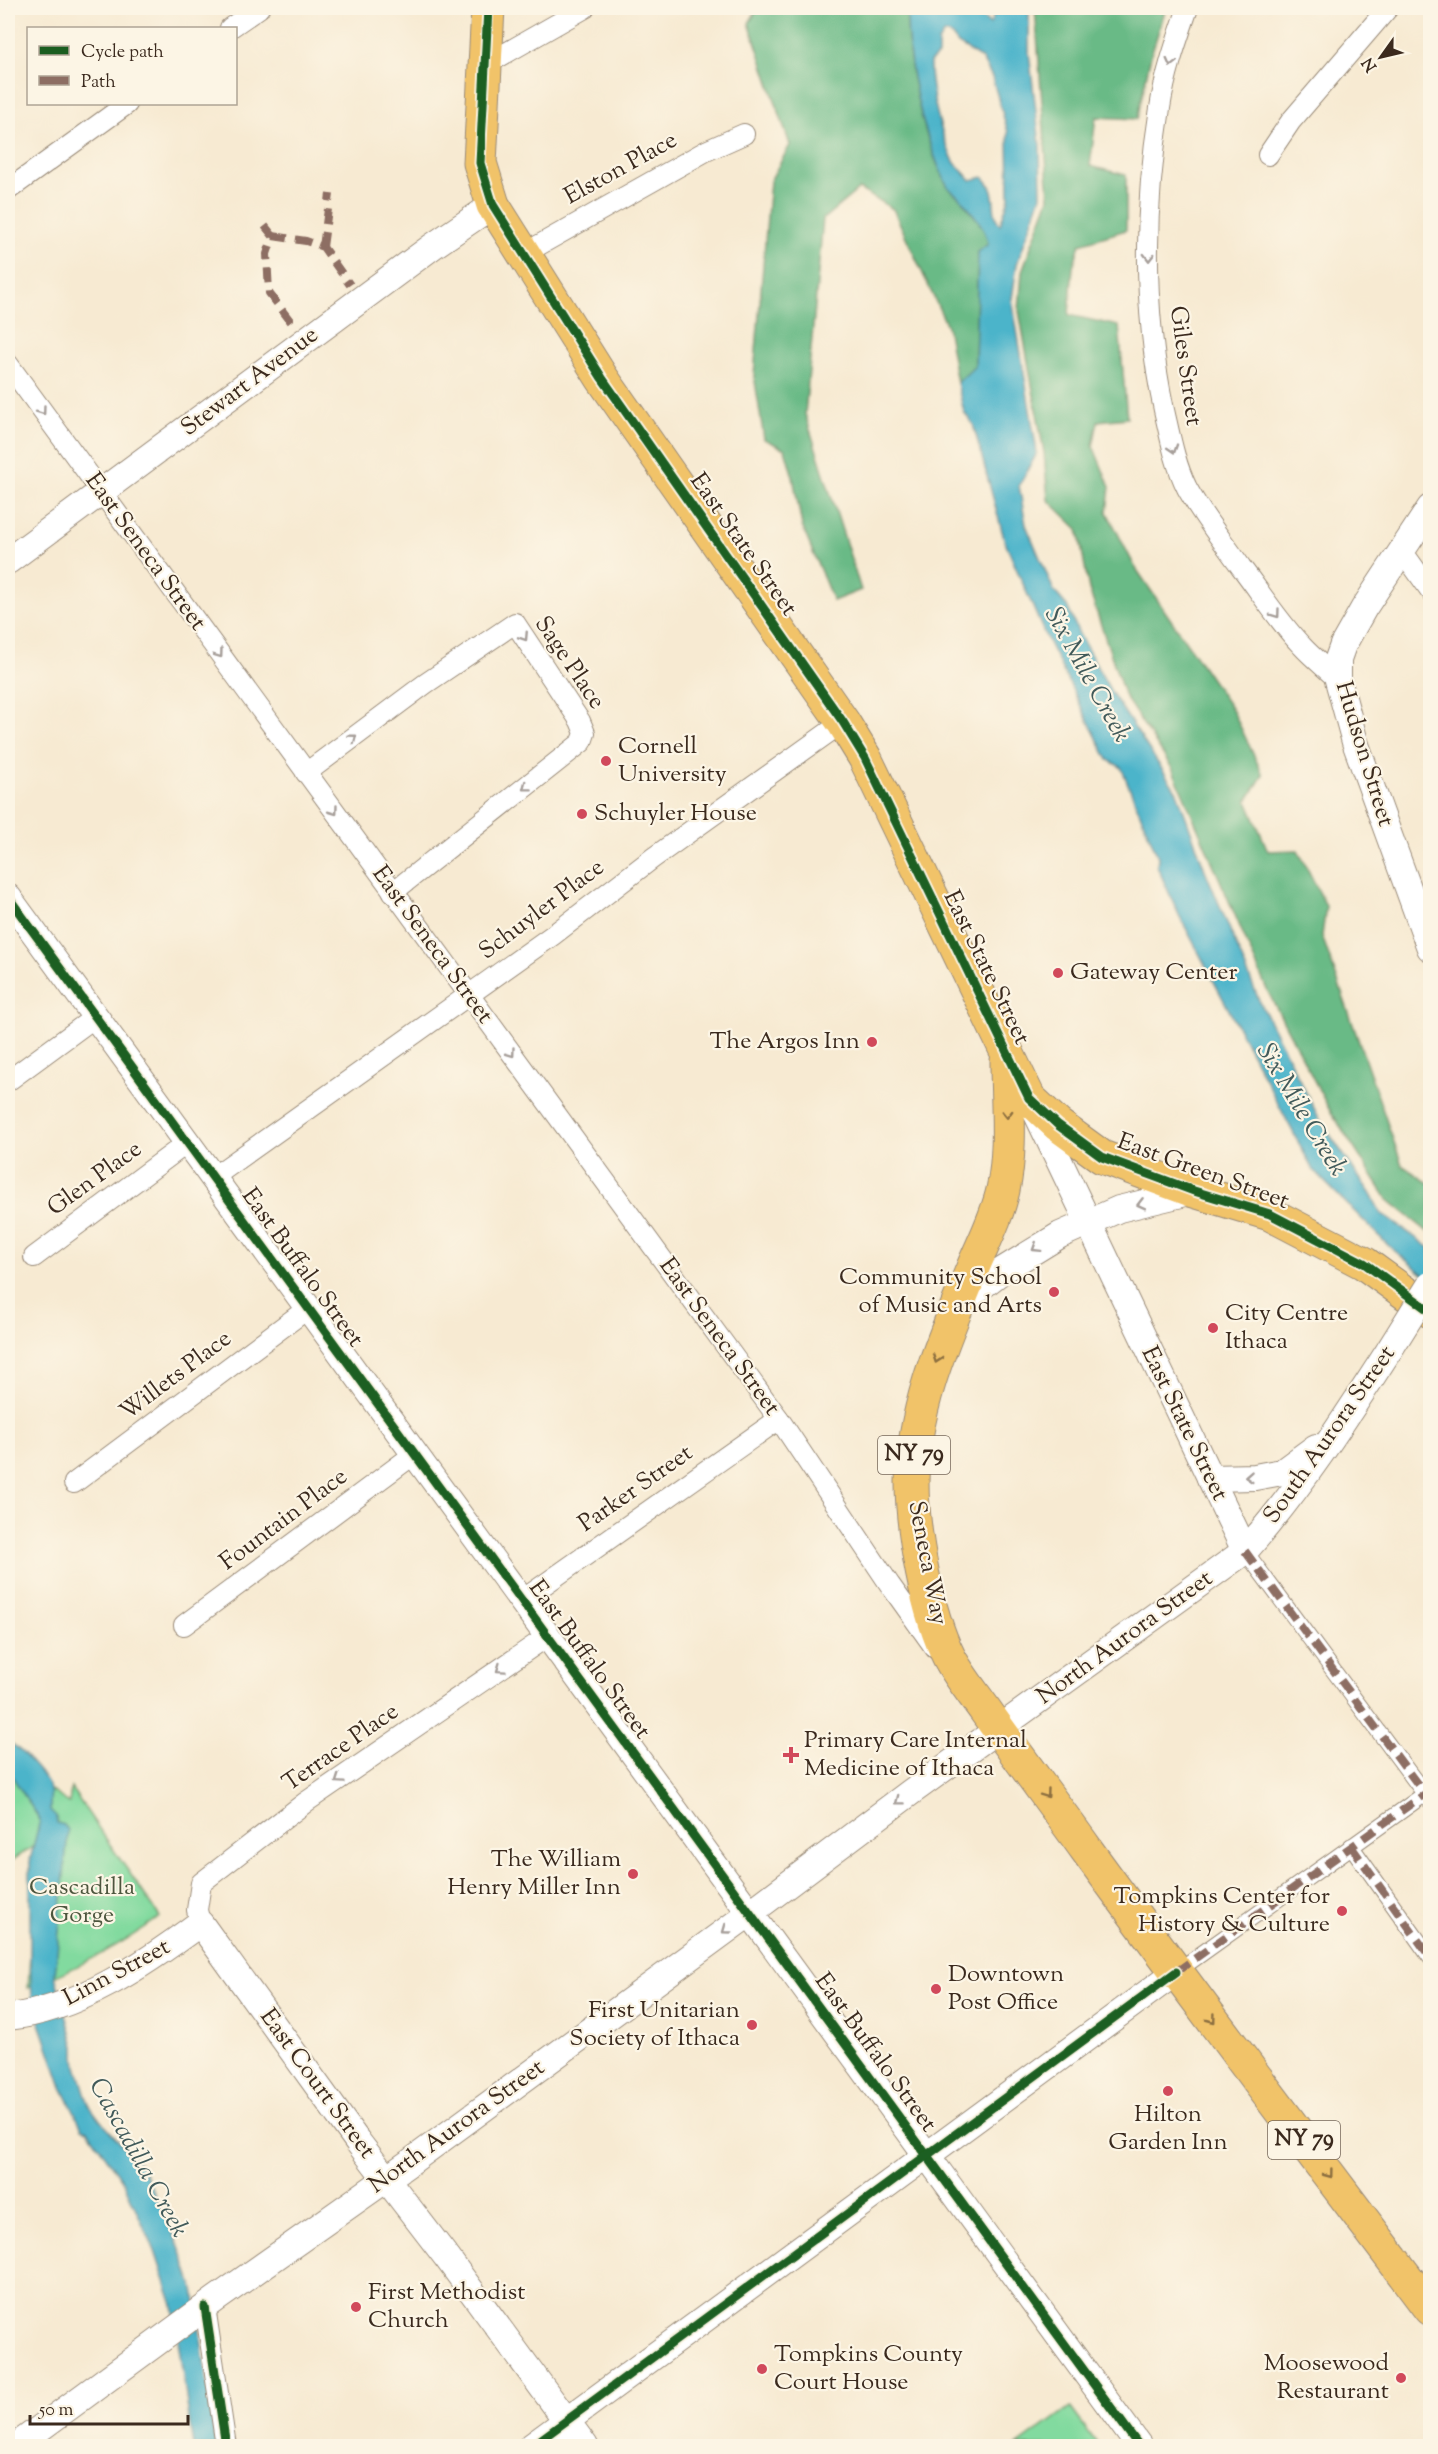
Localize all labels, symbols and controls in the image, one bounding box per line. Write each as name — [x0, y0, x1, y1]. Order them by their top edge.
legend — [27, 27, 237, 105]
north arrow — [1351, 27, 1411, 87]
text: Cycle path — [81, 40, 164, 66]
text: N — [1357, 52, 1384, 76]
one-way arrow — [1165, 58, 1178, 68]
text: Path — [81, 70, 116, 96]
street label: Elston Place — [558, 124, 684, 214]
one-way arrow — [1143, 252, 1155, 261]
street label: Giles Street — [1160, 304, 1210, 428]
street label: Stewart Avenue — [174, 319, 326, 445]
one-way arrow — [35, 405, 46, 416]
one-way arrow — [1166, 443, 1179, 454]
street label: East Seneca Street — [76, 466, 214, 638]
street label: East State Street — [681, 466, 805, 624]
water label: Six Mile Creek — [1035, 601, 1140, 750]
one-way arrow — [1268, 607, 1279, 618]
street label: Sage Place — [525, 610, 613, 716]
one-way arrow — [517, 630, 528, 641]
one-way arrow — [212, 647, 223, 658]
street label: Hudson Street — [1326, 677, 1402, 831]
place label: Cornell University — [618, 730, 727, 792]
one-way arrow — [346, 734, 357, 745]
marker: Cornell University — [599, 754, 613, 768]
one-way arrow — [522, 780, 533, 791]
place label: Schuyler House — [594, 797, 757, 831]
one-way arrow — [327, 805, 338, 816]
marker: Schuyler House — [575, 807, 589, 821]
street label: Schuyler Place — [472, 852, 612, 968]
street label: East Seneca Street — [363, 859, 501, 1031]
street label: East State Street — [934, 885, 1038, 1051]
place label: Gateway Center — [1070, 956, 1237, 990]
marker: Gateway Center — [1051, 966, 1065, 980]
place label: The Argos Inn — [709, 1025, 860, 1059]
marker: The Argos Inn — [865, 1035, 879, 1049]
water label: Six Mile Creek — [1247, 1036, 1355, 1184]
one-way arrow — [504, 1047, 515, 1058]
one-way arrow — [1001, 1110, 1013, 1119]
street label: East Green Street — [1112, 1125, 1294, 1219]
street label: Glen Place — [41, 1133, 149, 1225]
street label: East Buffalo Street — [233, 1181, 371, 1355]
one-way arrow — [1136, 1196, 1146, 1209]
one-way arrow — [1032, 1241, 1043, 1252]
street label: East Seneca Street — [650, 1251, 788, 1423]
place label: Community School of Music and Arts — [839, 1261, 1042, 1323]
marker: Community School of Music and Arts — [1047, 1285, 1061, 1299]
place label: City Centre Ithaca — [1225, 1297, 1348, 1359]
marker: City Centre Ithaca — [1206, 1321, 1220, 1335]
street label: Willets Place — [113, 1323, 239, 1429]
street label: South Aurora Street — [1256, 1339, 1404, 1531]
street label: East State Street — [1132, 1341, 1236, 1507]
one-way arrow — [932, 1353, 945, 1363]
road number: NY 79 — [878, 1436, 950, 1474]
street label: Parker Street — [572, 1437, 700, 1541]
street label: Fountain Place — [213, 1461, 355, 1579]
one-way arrow — [1245, 1471, 1254, 1484]
street label: Seneca Way — [898, 1498, 956, 1628]
street label: North Aurora Street — [1030, 1562, 1220, 1714]
street label: East Buffalo Street — [520, 1573, 658, 1747]
one-way arrow — [495, 1662, 506, 1673]
street label: Terrace Place — [276, 1695, 406, 1801]
place label: Primary Care Internal Medicine of Ithaca — [804, 1724, 1027, 1786]
marker: Primary Care Internal Medicine of Ithaca — [782, 1746, 800, 1764]
one-way arrow — [335, 1772, 345, 1784]
one-way arrow — [1039, 1787, 1050, 1798]
one-way arrow — [895, 1793, 906, 1804]
place label: The William Henry Miller Inn — [447, 1843, 621, 1905]
marker: The William Henry Miller Inn — [626, 1867, 640, 1881]
park label: Cascadilla Gorge — [29, 1871, 135, 1933]
place label: Tompkins Center for History & Culture — [1113, 1880, 1330, 1942]
marker: Tompkins Center for History & Culture — [1335, 1904, 1349, 1918]
one-way arrow — [722, 1923, 733, 1934]
street label: Linn Street — [57, 1931, 177, 2015]
place label: Downtown Post Office — [948, 1958, 1064, 2020]
street label: East Buffalo Street — [806, 1966, 944, 2140]
marker: Downtown Post Office — [929, 1982, 943, 1996]
place label: First Unitarian Society of Ithaca — [569, 1994, 740, 2056]
street label: East Court Street — [251, 2002, 383, 2166]
one-way arrow — [1204, 2012, 1215, 2023]
marker: First Unitarian Society of Ithaca — [745, 2018, 759, 2032]
street label: North Aurora Street — [362, 2051, 552, 2203]
water label: Cascadilla Creek — [79, 2071, 197, 2245]
marker: Hilton Garden Inn — [1161, 2084, 1175, 2098]
place label: Hilton Garden Inn — [1108, 2098, 1228, 2160]
road number: NY 79 — [1268, 2121, 1340, 2159]
one-way arrow — [1322, 2168, 1333, 2179]
place label: First Methodist Church — [368, 2276, 525, 2338]
marker: First Methodist Church — [349, 2300, 363, 2314]
place label: Tompkins County Court House — [774, 2338, 963, 2400]
place label: Moosewood Restaurant — [1264, 2347, 1389, 2409]
marker: Tompkins County Court House — [755, 2362, 769, 2376]
marker: Moosewood Restaurant — [1394, 2371, 1408, 2385]
scale bar — [30, 2388, 188, 2426]
text: 50 m — [38, 2398, 74, 2424]

